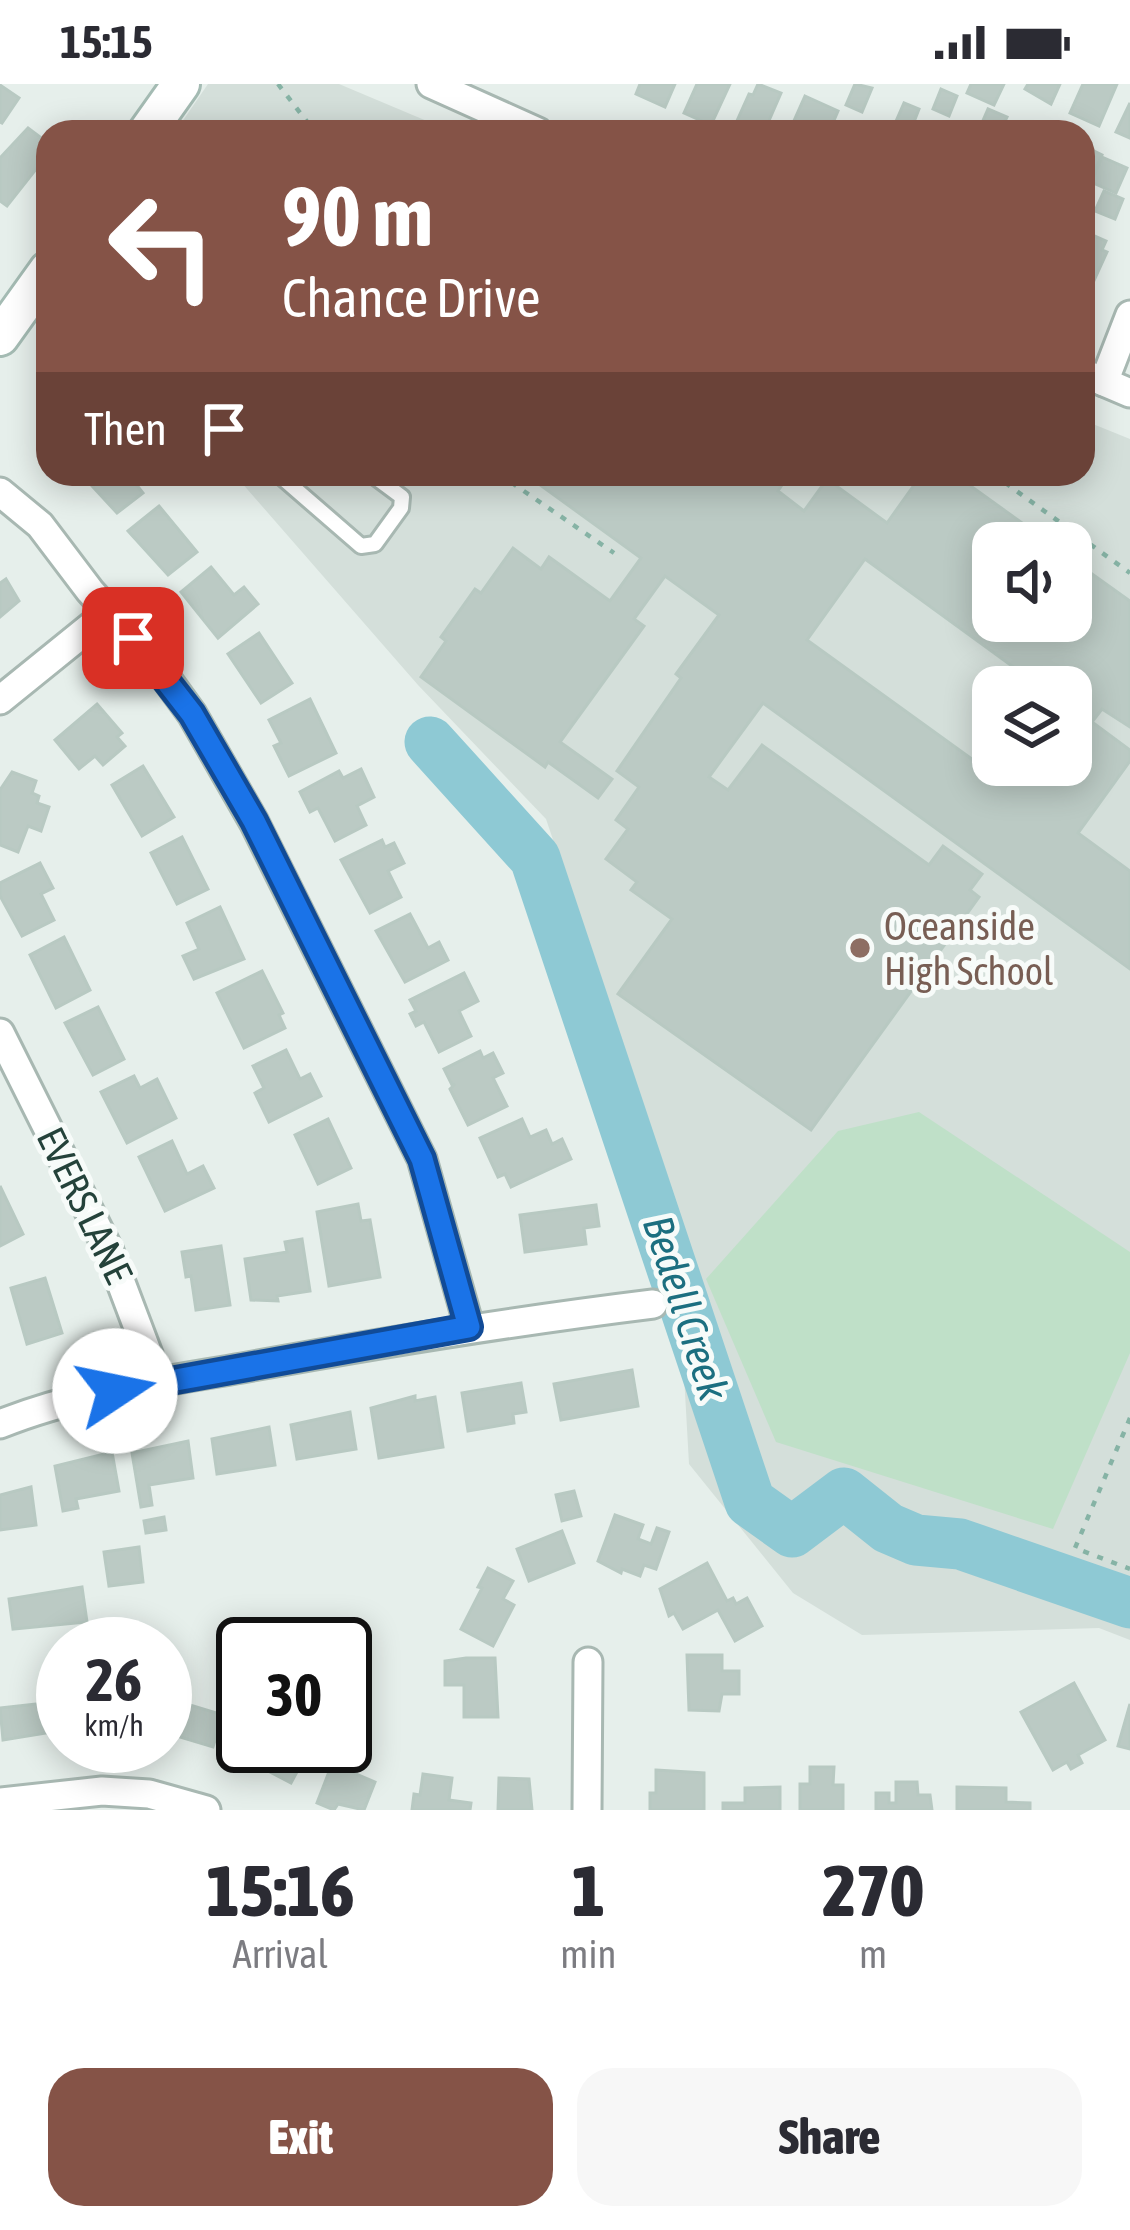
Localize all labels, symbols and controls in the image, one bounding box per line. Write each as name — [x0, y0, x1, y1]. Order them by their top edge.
text: 15:15 — [60, 16, 153, 68]
icon: left — [84, 168, 240, 324]
text: 90 m — [282, 168, 433, 264]
text: Chance Drive — [282, 267, 541, 328]
icon: arrive — [191, 396, 257, 462]
text: Then — [84, 403, 167, 455]
map controls — [972, 522, 1092, 786]
button: sound — [972, 522, 1092, 642]
pin — [82, 587, 184, 689]
icon: arrive — [100, 605, 166, 671]
button: layers — [972, 666, 1092, 786]
place label: Oceanside High School — [884, 904, 1053, 993]
marker: Oceanside High School — [847, 935, 873, 961]
street label: EVERS LANE — [29, 1120, 142, 1290]
water label: Bedell Creek — [634, 1210, 738, 1407]
position arrow — [52, 1328, 178, 1454]
speed limit sign: 30 — [216, 1617, 372, 1773]
text: 26 — [86, 1645, 142, 1714]
text: km/h — [84, 1708, 144, 1742]
text: 15:16 — [206, 1849, 354, 1931]
text: 1 — [571, 1849, 605, 1931]
text: 270 — [822, 1849, 924, 1931]
text: Arrival — [233, 1932, 328, 1976]
text: min — [560, 1932, 616, 1976]
text: m — [859, 1932, 887, 1976]
button: Exit — [48, 2068, 553, 2206]
button: Share — [577, 2068, 1082, 2206]

